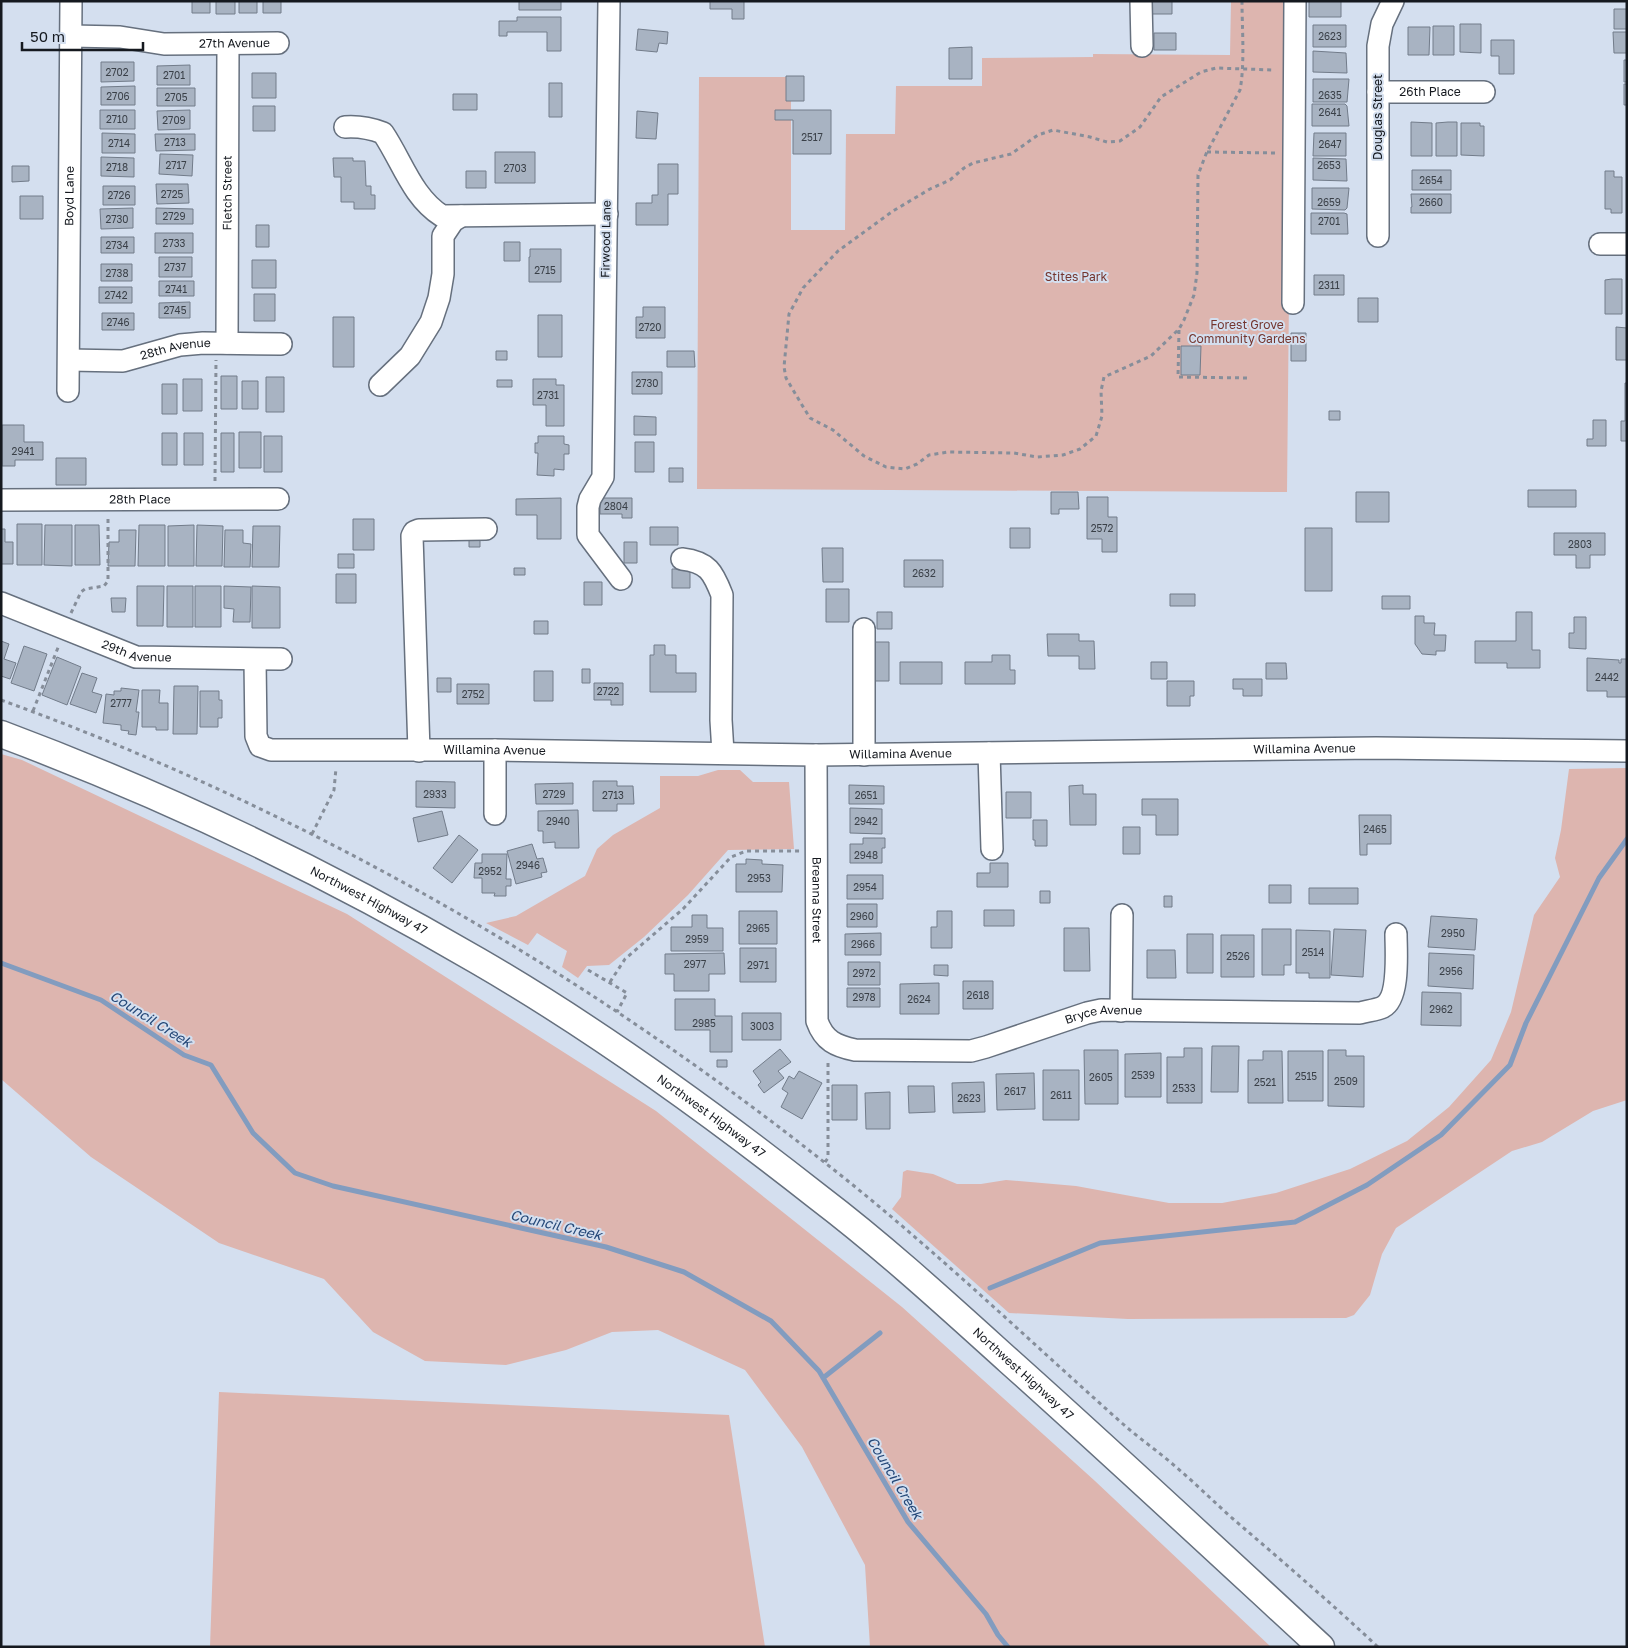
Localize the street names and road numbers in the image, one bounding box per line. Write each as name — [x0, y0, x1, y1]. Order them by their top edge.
street label: 27th Avenue — [199, 35, 270, 51]
street label: Douglas Street — [1370, 74, 1385, 160]
street label: 26th Place — [1399, 84, 1461, 99]
street label: Fletch Street — [219, 155, 235, 231]
street label: Boyd Lane — [61, 166, 77, 226]
street label: Firwood Lane — [597, 200, 614, 278]
street label: 28th Avenue — [138, 335, 211, 363]
street label: 28th Place — [109, 491, 171, 507]
street label: 29th Avenue — [100, 636, 172, 664]
street label: Willamina Avenue — [1253, 740, 1356, 757]
street label: Willamina Avenue — [443, 742, 546, 758]
street label: Willamina Avenue — [849, 745, 952, 762]
street label: Breanna Street — [809, 857, 825, 943]
street label: Northwest Highway 47 — [308, 863, 430, 937]
street label: Bryce Avenue — [1063, 1002, 1142, 1027]
street label: Northwest Highway 47 — [654, 1071, 769, 1160]
street label: Northwest Highway 47 — [970, 1324, 1077, 1423]

